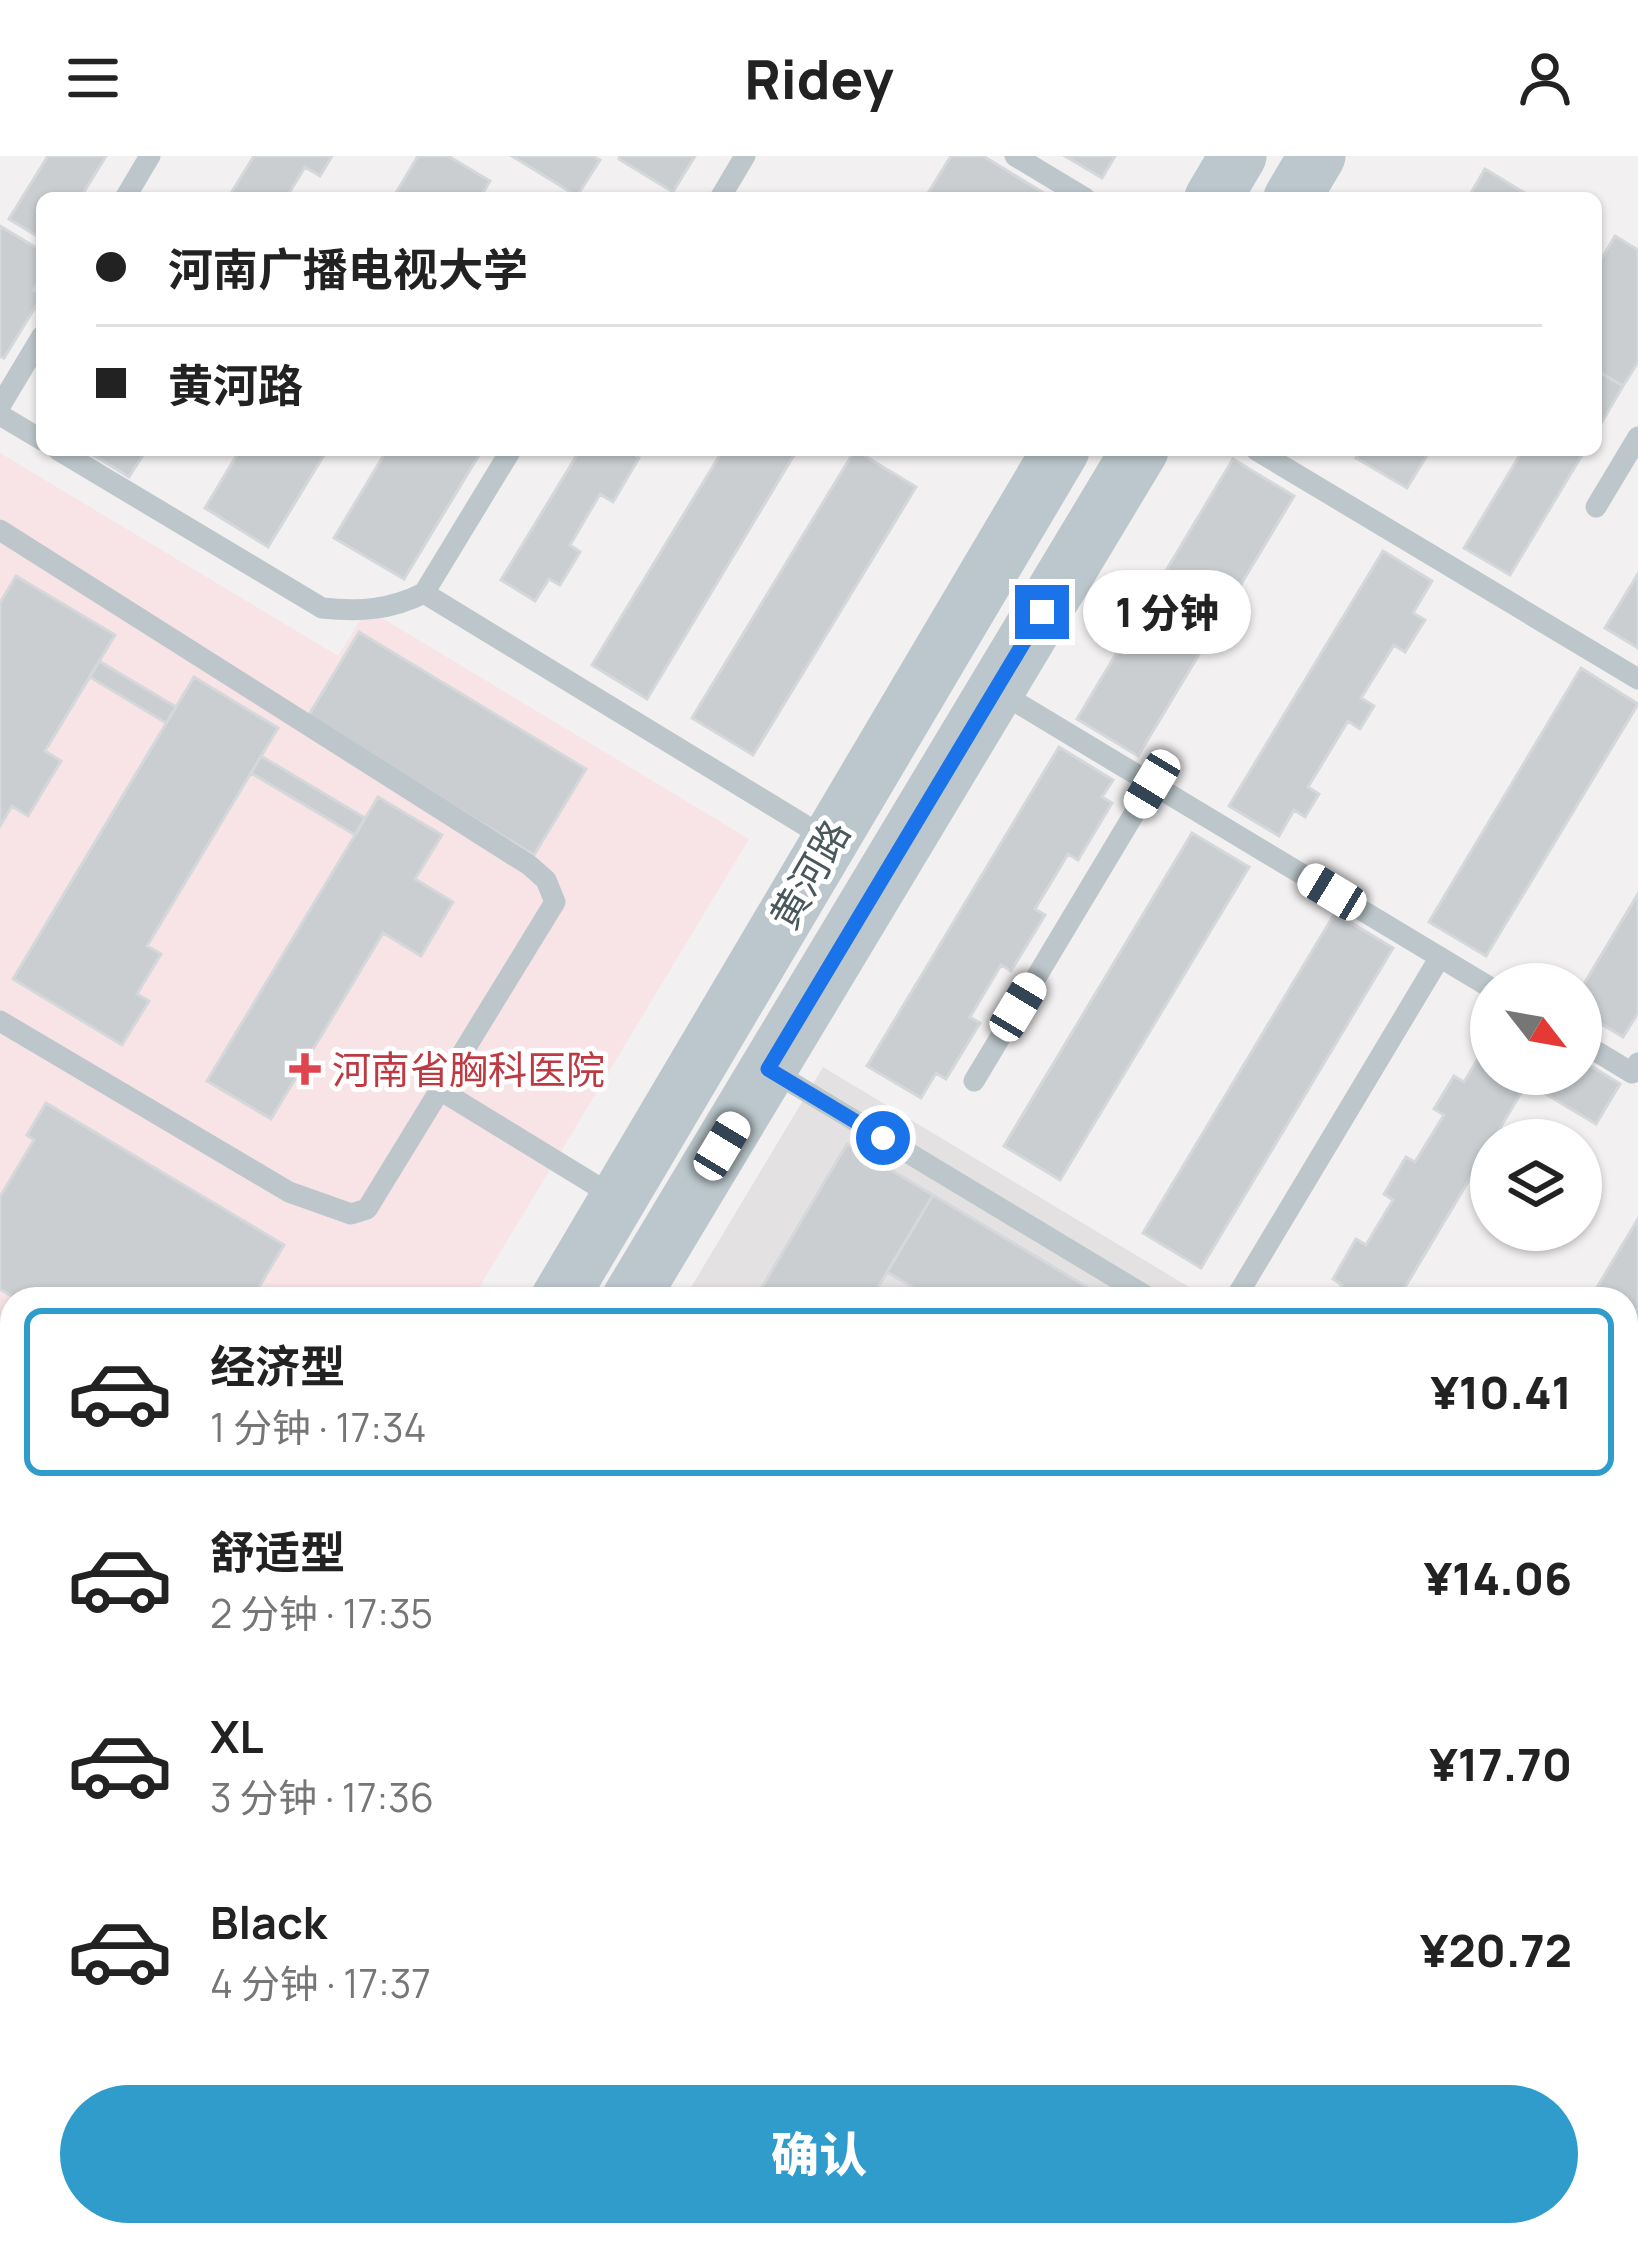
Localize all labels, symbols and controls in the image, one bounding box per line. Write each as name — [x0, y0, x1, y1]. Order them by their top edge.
text: Ridey — [745, 41, 894, 115]
icon: menu — [60, 45, 126, 111]
icon: person — [1512, 45, 1578, 111]
text: 河南广播电视大学 — [168, 238, 528, 300]
text: 黄河路 — [168, 354, 303, 416]
callout: 1 分钟 — [1084, 570, 1252, 654]
route end — [1015, 585, 1069, 639]
text: 1 分钟 — [1115, 585, 1219, 639]
car — [1118, 744, 1186, 824]
street label: 黄河路 — [756, 810, 862, 938]
car — [1292, 858, 1372, 926]
north arrow — [1470, 963, 1602, 1095]
map controls — [1470, 963, 1602, 1251]
car — [984, 967, 1052, 1047]
place label: 河南省胸科医院 — [332, 1042, 605, 1096]
marker: 河南省胸科医院 — [289, 1053, 321, 1085]
car — [688, 1106, 756, 1186]
route start — [856, 1111, 910, 1165]
button: layers — [1470, 1119, 1602, 1251]
text: 经济型 — [210, 1335, 345, 1397]
icon: car — [66, 1338, 174, 1446]
text: ¥10.41 — [1430, 1361, 1572, 1423]
text: 1 分钟 · 17:34 — [210, 1400, 426, 1454]
text: 舒适型 — [210, 1521, 345, 1583]
icon: car — [66, 1524, 174, 1632]
text: ¥14.06 — [1424, 1547, 1572, 1609]
text: 2 分钟 · 17:35 — [210, 1586, 433, 1640]
text: XL — [210, 1705, 264, 1767]
icon: car — [66, 1710, 174, 1818]
text: ¥17.70 — [1430, 1733, 1572, 1795]
text: 3 分钟 · 17:36 — [210, 1770, 434, 1824]
text: Black — [210, 1891, 327, 1953]
icon: car — [66, 1896, 174, 2004]
text: ¥20.72 — [1420, 1919, 1572, 1981]
text: 4 分钟 · 17:37 — [210, 1956, 431, 2010]
button: 确认 — [60, 2085, 1578, 2223]

